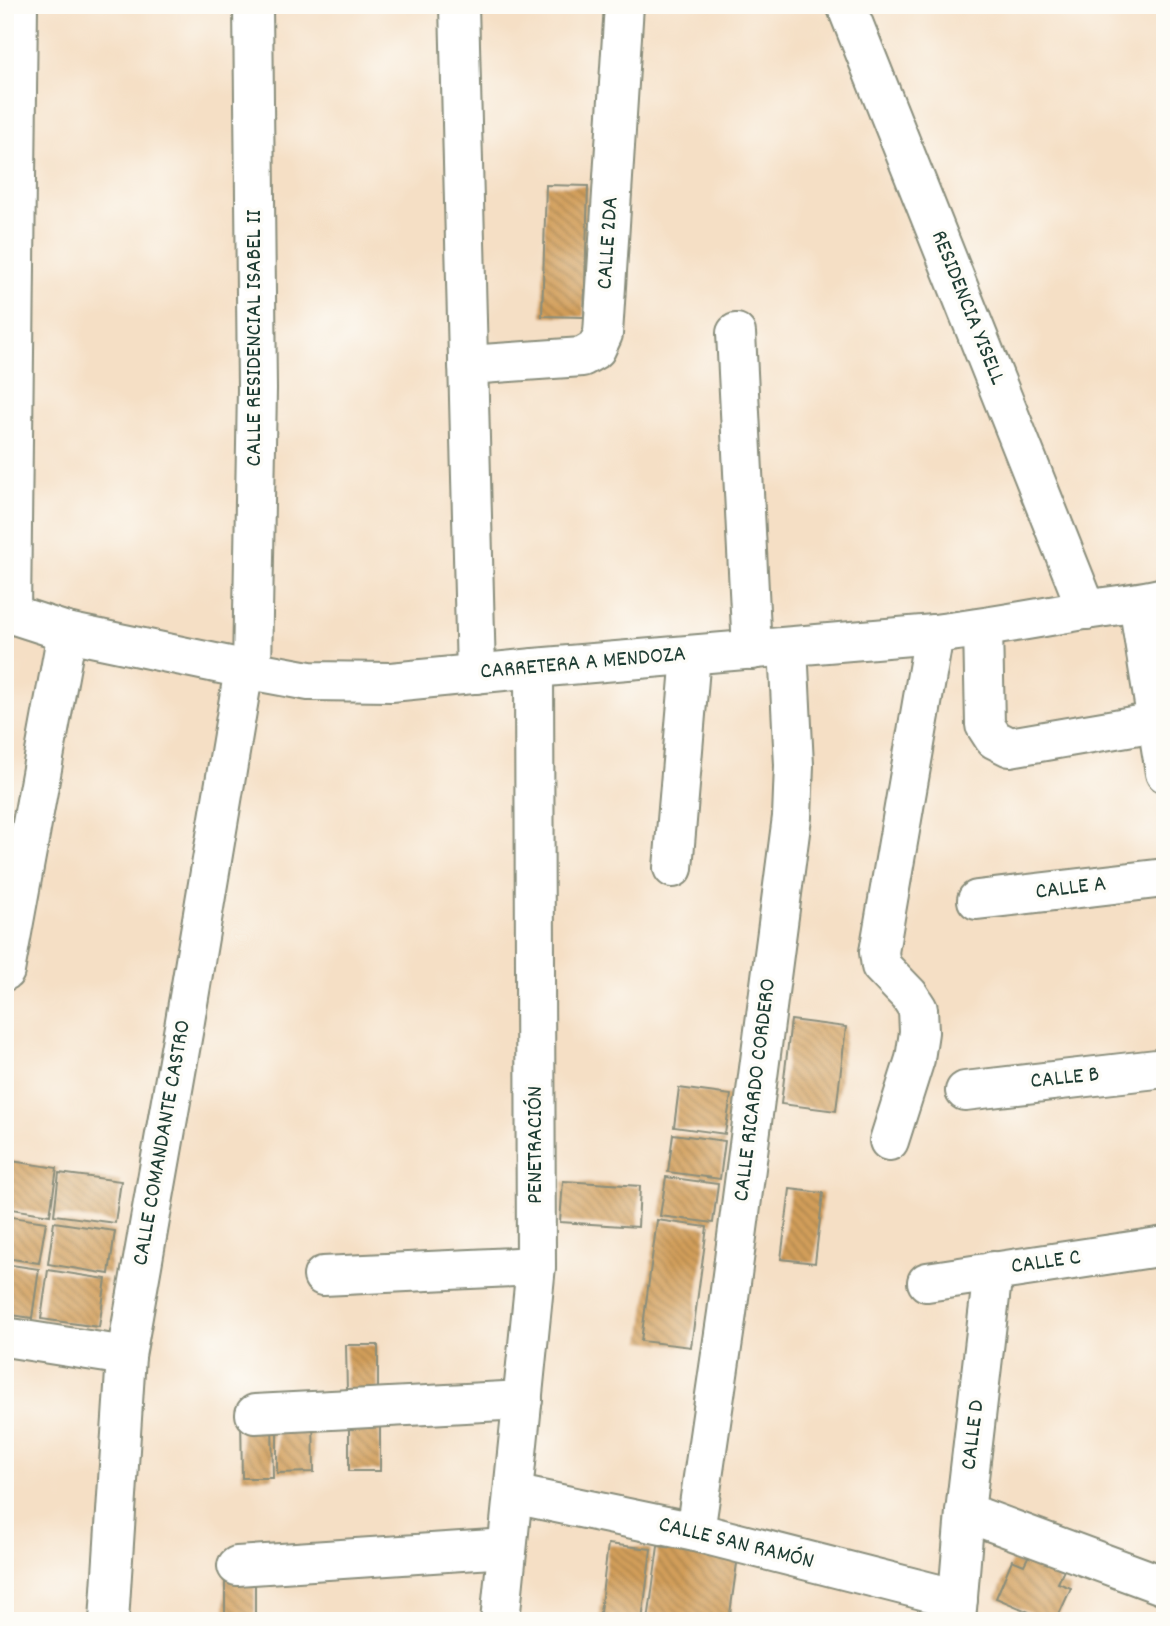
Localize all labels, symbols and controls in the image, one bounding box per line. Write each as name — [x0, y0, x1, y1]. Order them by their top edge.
street label: CALLE 2DA — [589, 196, 629, 290]
street label: CALLE RESIDENCIAL ISABEL II — [239, 210, 272, 466]
street label: RESIDENCIA YISELL — [921, 226, 1013, 391]
street label: CARRETERA A MENDOZA — [479, 639, 687, 689]
street label: CALLE A — [1034, 868, 1108, 910]
street label: CALLE RICARDO CORDERO — [726, 976, 786, 1204]
street label: CALLE COMANDANTE CASTRO — [125, 1018, 201, 1268]
street label: CALLE B — [1029, 1059, 1101, 1099]
street label: PENETRACIÓN — [520, 1086, 553, 1204]
street label: CALLE C — [1009, 1242, 1083, 1284]
street label: CALLE D — [953, 1398, 995, 1472]
street label: CALLE SAN RAMÓN — [655, 1509, 817, 1579]

